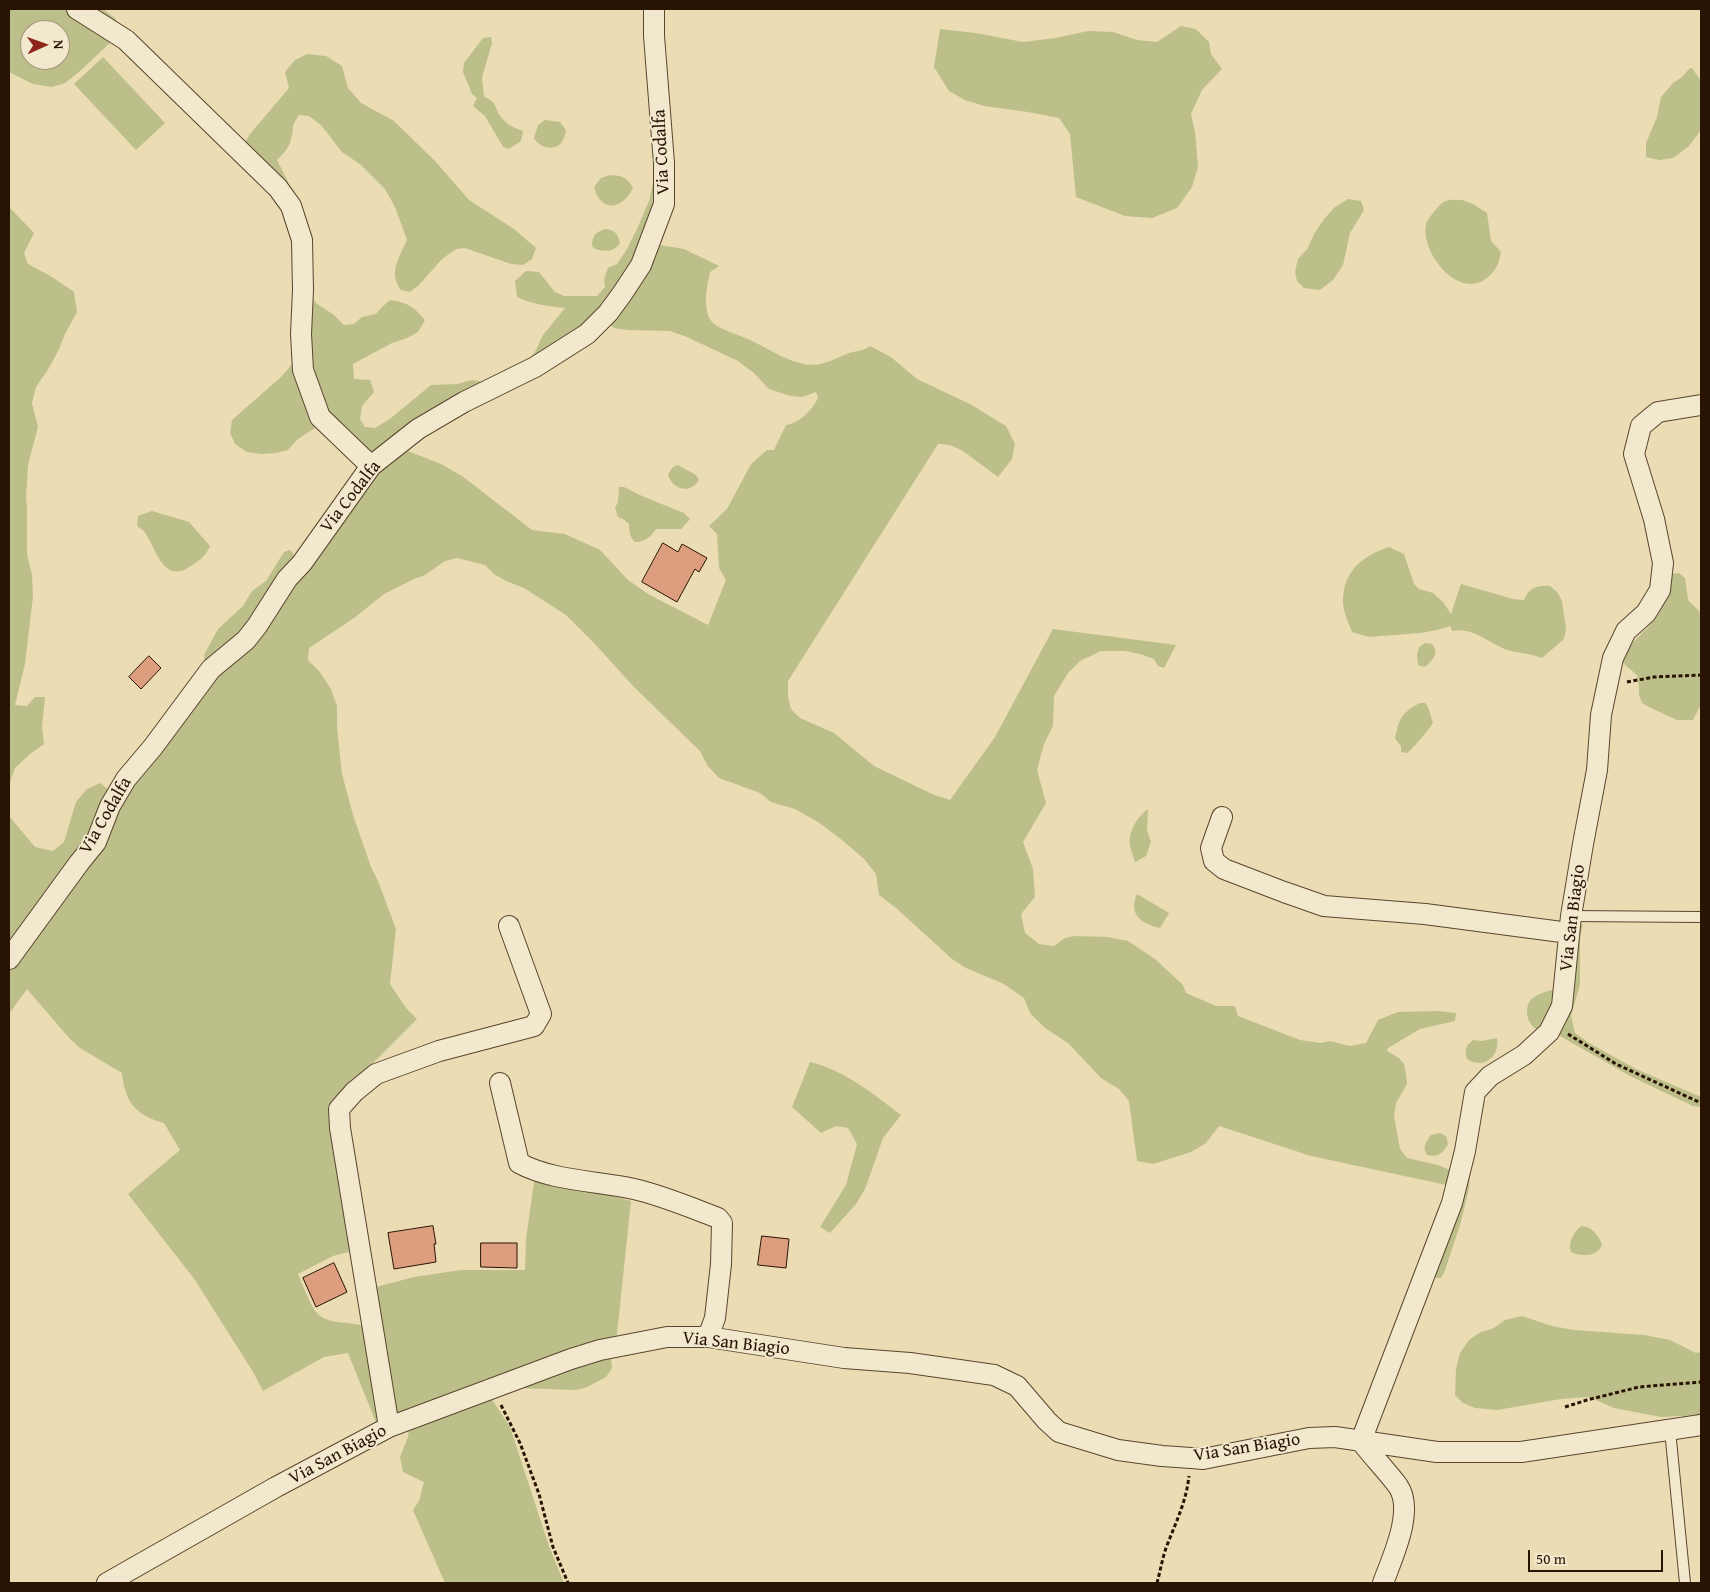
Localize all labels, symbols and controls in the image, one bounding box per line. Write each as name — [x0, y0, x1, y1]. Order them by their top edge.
north arrow — [20, 20, 70, 70]
text: N — [49, 39, 69, 50]
street label: Via Codalfa — [649, 109, 675, 195]
street label: Via Codalfa — [316, 457, 386, 537]
street label: Via Codalfa — [75, 773, 137, 859]
street label: Via San Biagio — [1556, 863, 1590, 973]
street label: Via San Biagio — [681, 1328, 791, 1360]
street label: Via San Biagio — [285, 1420, 391, 1490]
street label: Via San Biagio — [1192, 1429, 1302, 1467]
scale bar — [1530, 1540, 1665, 1572]
text: 50 m — [1536, 1548, 1566, 1569]

